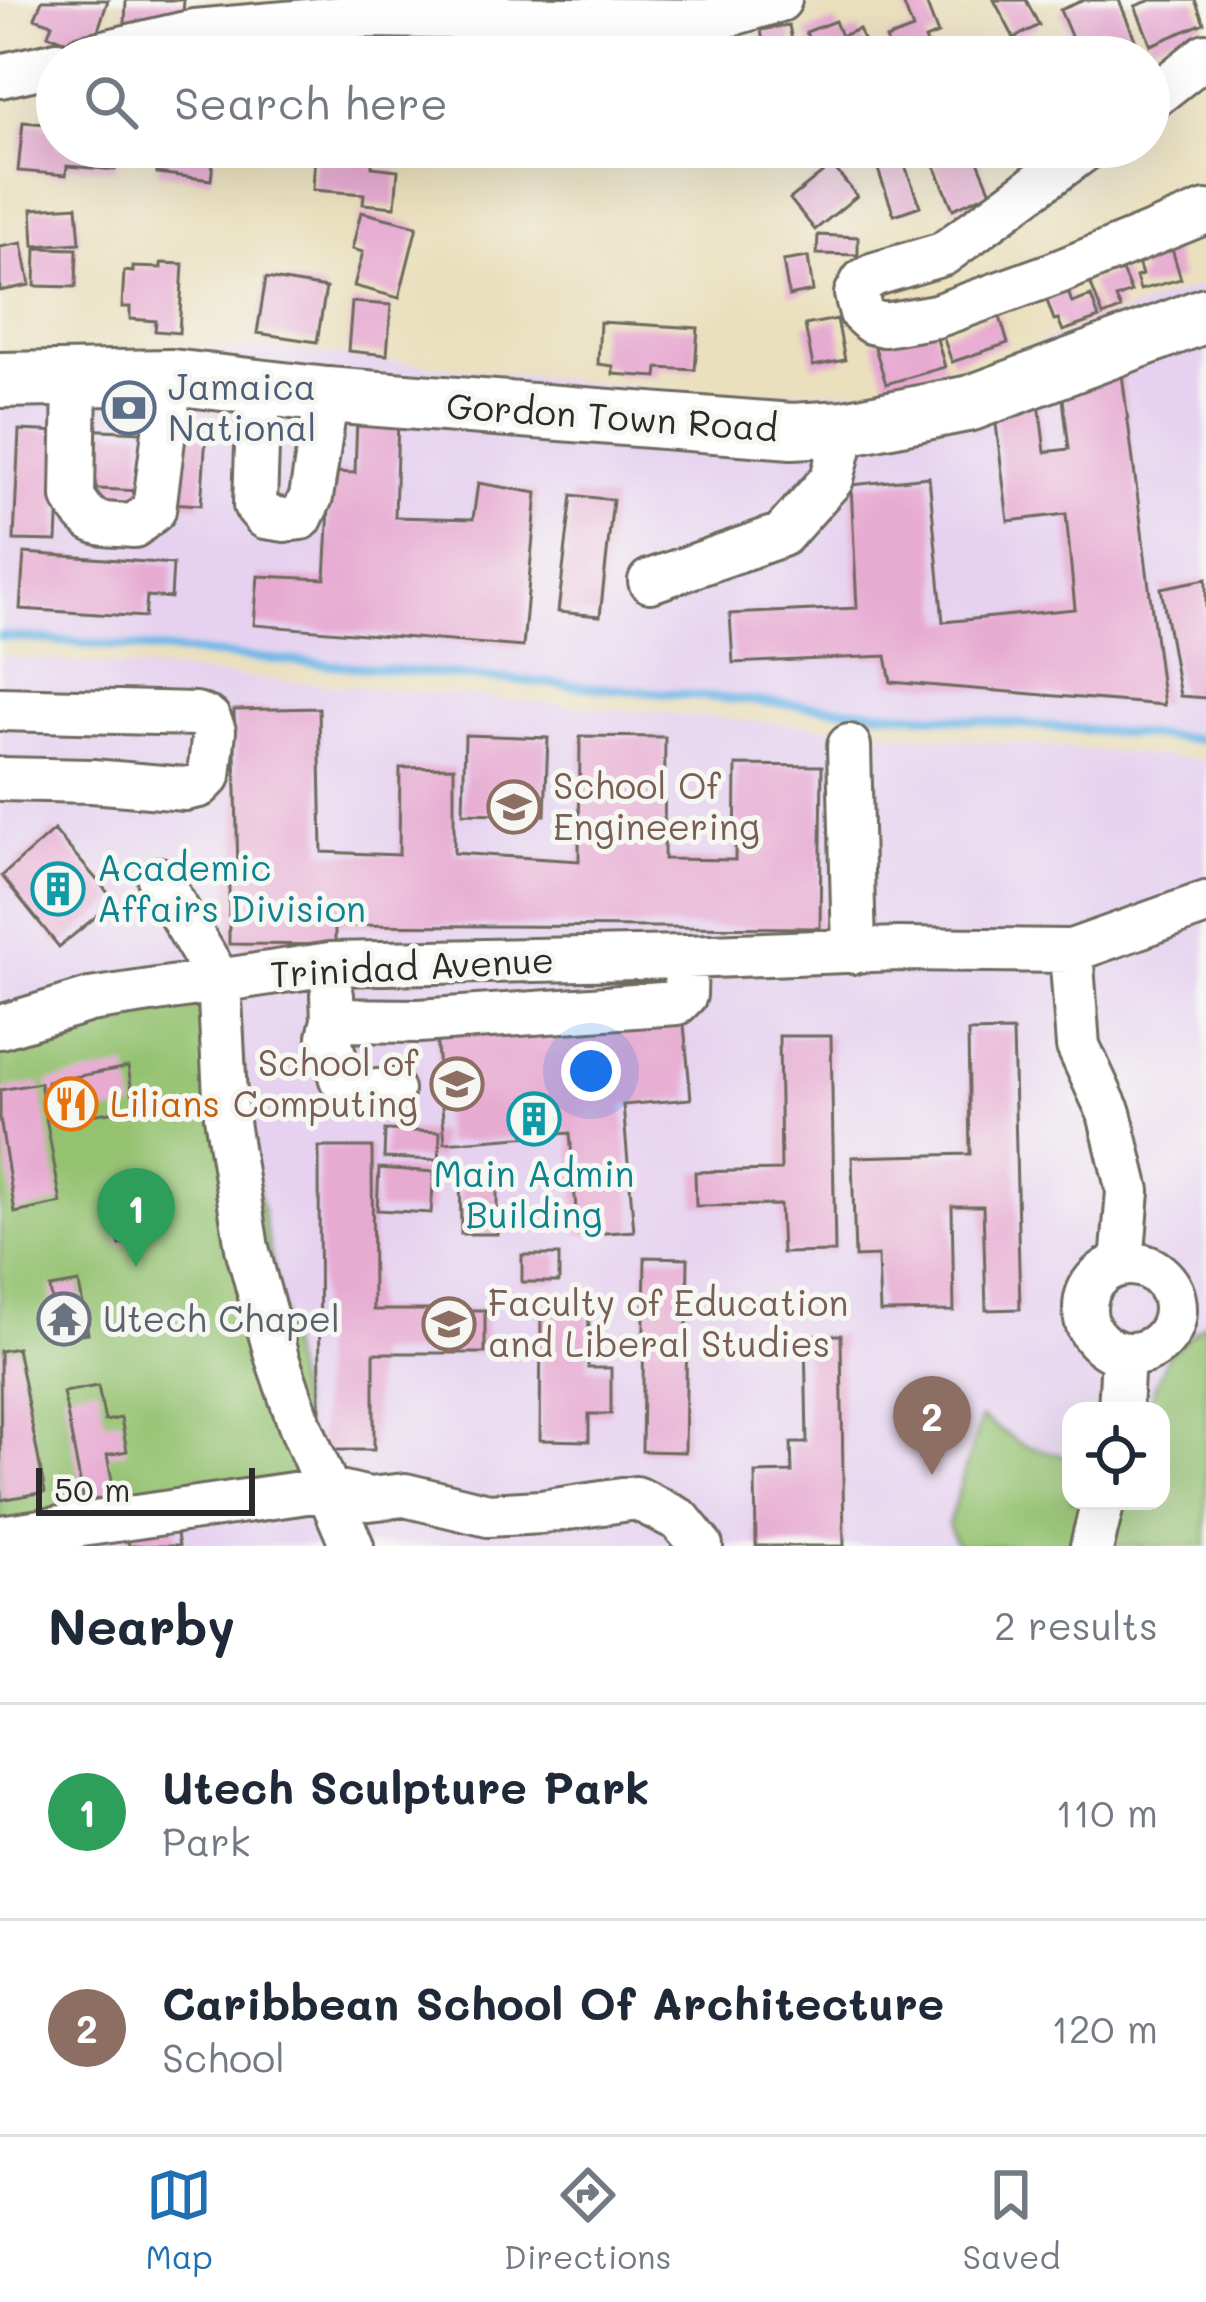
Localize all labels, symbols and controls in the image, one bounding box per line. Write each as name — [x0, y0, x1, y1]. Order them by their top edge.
search box — [36, 36, 1170, 168]
icon: search — [78, 69, 144, 135]
text: Search here — [174, 73, 448, 131]
place label: Jamaica National — [168, 362, 317, 450]
bank icon: Jamaica National — [101, 380, 157, 436]
street label: Gordon Town Road — [445, 380, 779, 451]
place label: School Of Engineering — [553, 761, 760, 849]
school or university icon: School Of Engineering — [486, 779, 542, 835]
place label: Academic Affairs Division — [97, 843, 366, 931]
building icon: Academic Affairs Division — [30, 861, 86, 917]
street label: Trinidad Avenue — [269, 935, 555, 996]
place label: School of Computing — [233, 1038, 419, 1126]
your location — [561, 1041, 621, 1101]
school or university icon: School of Computing — [429, 1056, 485, 1112]
restaurant icon: Lilians — [43, 1076, 99, 1132]
place label: Lilians — [110, 1079, 220, 1126]
building icon: Main Admin Building — [506, 1091, 562, 1147]
place label: Main Admin Building — [434, 1149, 635, 1237]
pin: 1 — [97, 1168, 175, 1267]
place label: Faculty of Education and Liberal Studies — [488, 1278, 848, 1366]
temple icon: Utech Chapel — [36, 1291, 92, 1347]
place label: Utech Chapel — [103, 1294, 340, 1341]
school or university icon: Faculty of Education and Liberal Studies — [421, 1296, 477, 1352]
pin: 2 — [893, 1376, 971, 1475]
map controls — [1062, 1402, 1170, 1510]
button: locate — [1062, 1402, 1170, 1510]
scale bar — [36, 1462, 255, 1515]
text: 50 m — [54, 1467, 130, 1510]
text: Nearby — [48, 1591, 235, 1658]
text: 2 results — [994, 1599, 1158, 1650]
text: Utech Sculpture Park — [162, 1757, 649, 1815]
text: 1 — [78, 1786, 96, 1837]
text: 110 m — [1056, 1786, 1158, 1837]
text: Park — [162, 1815, 250, 1866]
text: Caribbean School Of Architecture — [162, 1973, 944, 2031]
text: 2 — [76, 2002, 98, 2053]
text: 120 m — [1051, 2002, 1158, 2053]
text: School — [162, 2031, 285, 2082]
tab: Map — [146, 2162, 213, 2277]
tab: Directions — [504, 2162, 671, 2277]
tab: Saved — [963, 2162, 1060, 2277]

